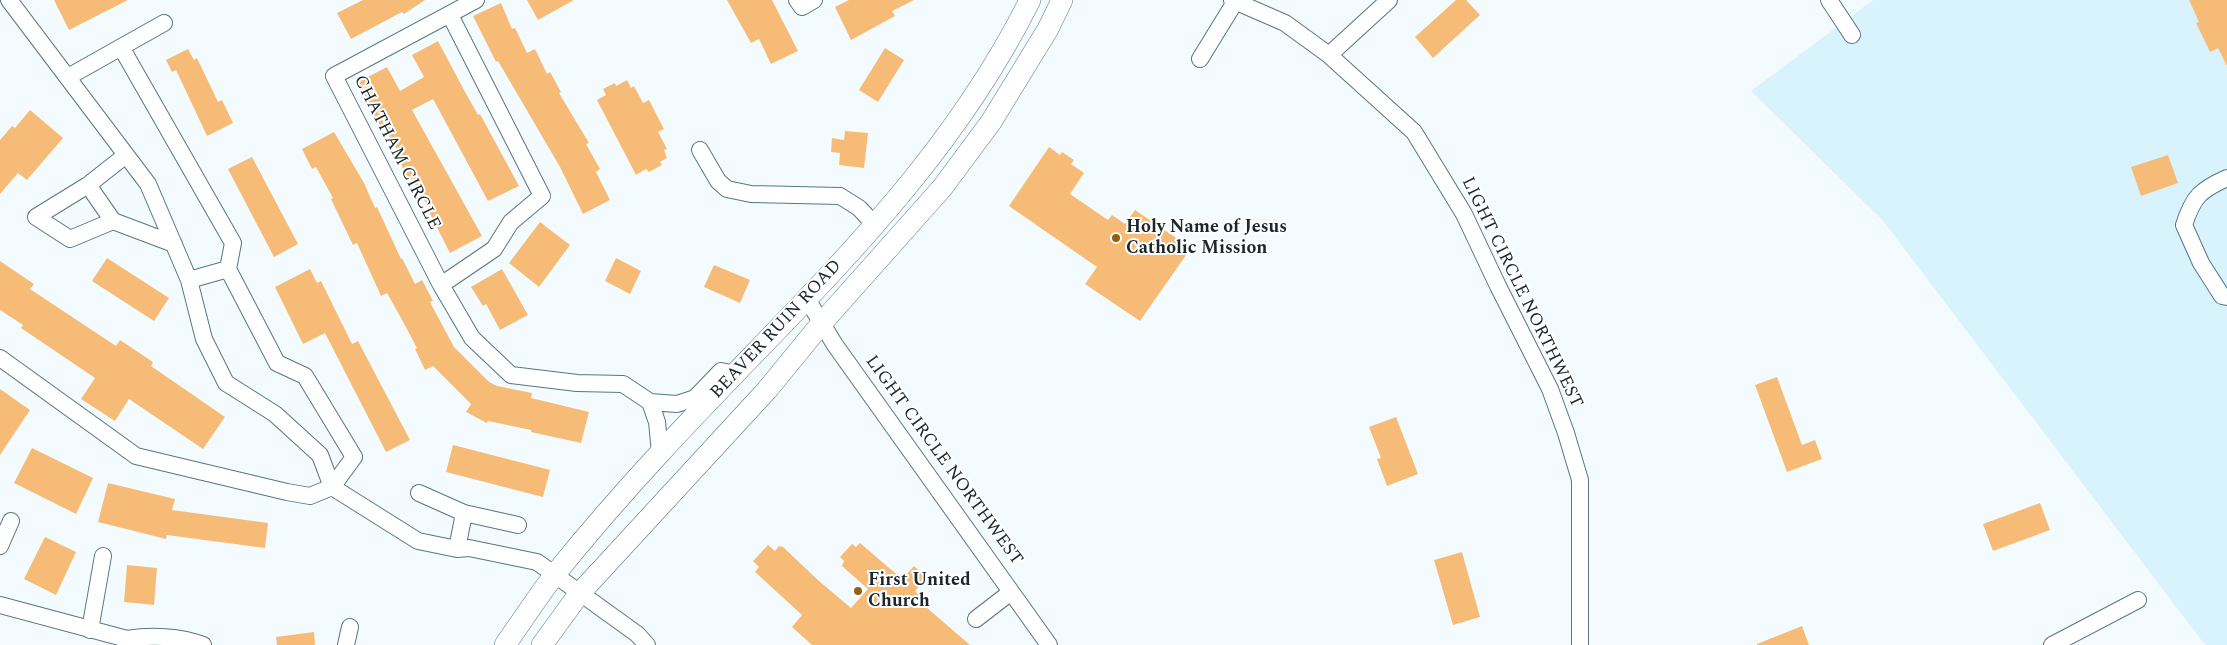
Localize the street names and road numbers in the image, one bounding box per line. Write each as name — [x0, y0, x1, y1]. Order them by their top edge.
street label: CHATHAM CIRCLE — [348, 72, 444, 234]
street label: LIGHT CIRCLE NORTHWEST — [1456, 174, 1586, 412]
street label: BEAVER RUIN ROAD — [707, 256, 847, 404]
street label: LIGHT CIRCLE NORTHWEST — [860, 352, 1026, 570]

